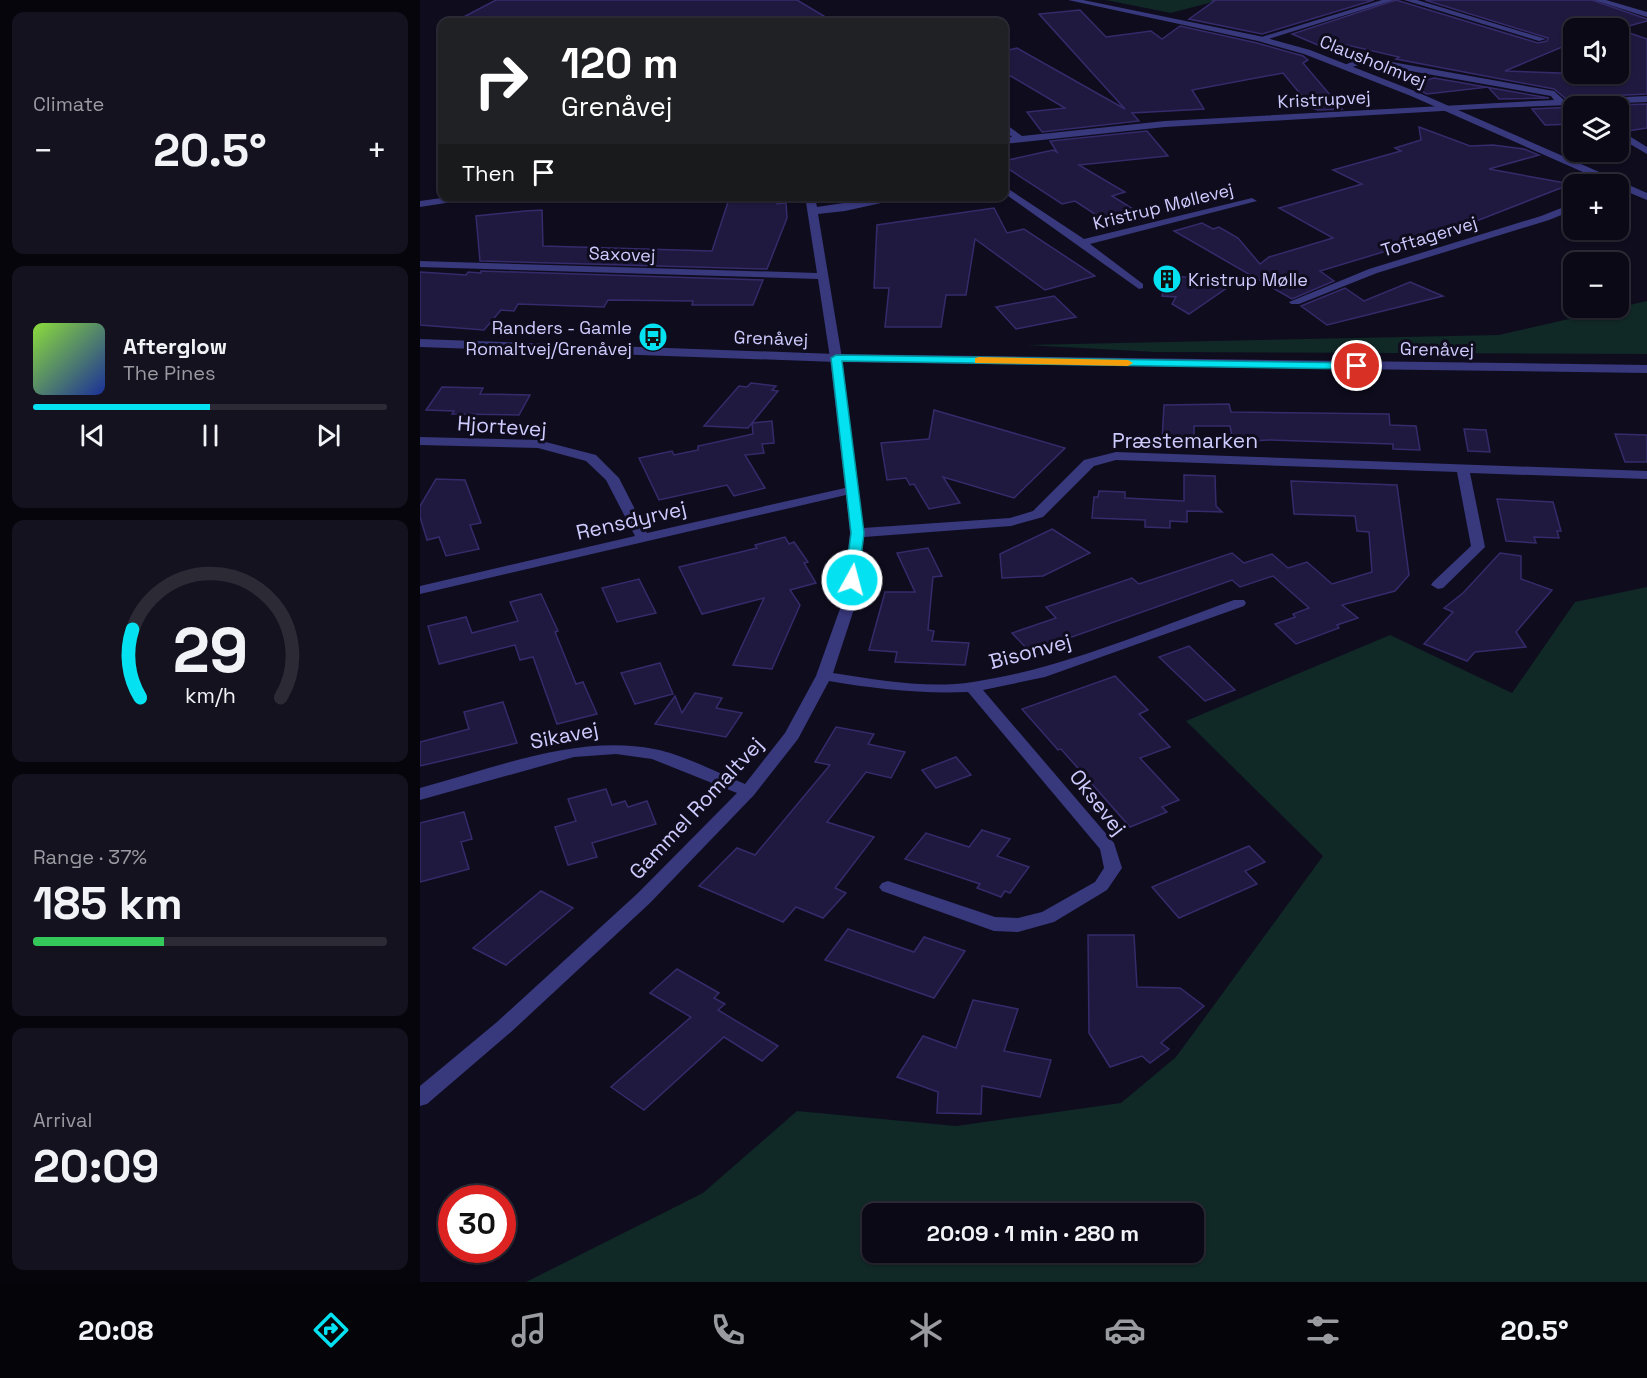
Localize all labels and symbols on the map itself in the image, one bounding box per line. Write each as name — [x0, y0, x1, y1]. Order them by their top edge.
street label: Clausholmvej — [1316, 29, 1430, 93]
street label: Kristrupvej — [1277, 85, 1371, 113]
street label: Kristrup Møllevej — [1090, 177, 1236, 235]
street label: Toftagervej — [1378, 211, 1480, 261]
street label: Saxovej — [588, 241, 656, 267]
building icon: Kristrup Mølle — [1151, 263, 1183, 295]
place label: Kristrup Mølle — [1188, 268, 1308, 291]
place label: Randers - Gamle Romaltvej/Grenåvej — [466, 316, 632, 360]
bus stop icon: Randers - Gamle Romaltvej/Grenåvej — [637, 321, 669, 353]
street label: Grenåvej — [733, 325, 809, 351]
street label: Grenåvej — [1400, 337, 1474, 361]
pin — [1331, 340, 1382, 391]
street label: Hjortevej — [456, 409, 548, 443]
street label: Præstemarken — [1112, 427, 1258, 454]
street label: Rensdyrvej — [573, 494, 689, 546]
position arrow — [820, 548, 884, 612]
street label: Bisonvej — [986, 627, 1074, 675]
street label: Sikavej — [528, 715, 600, 755]
street label: Gammel Romaltvej — [623, 731, 769, 885]
street label: Oksevej — [1064, 763, 1132, 841]
speed limit sign: 30 — [438, 1185, 516, 1263]

